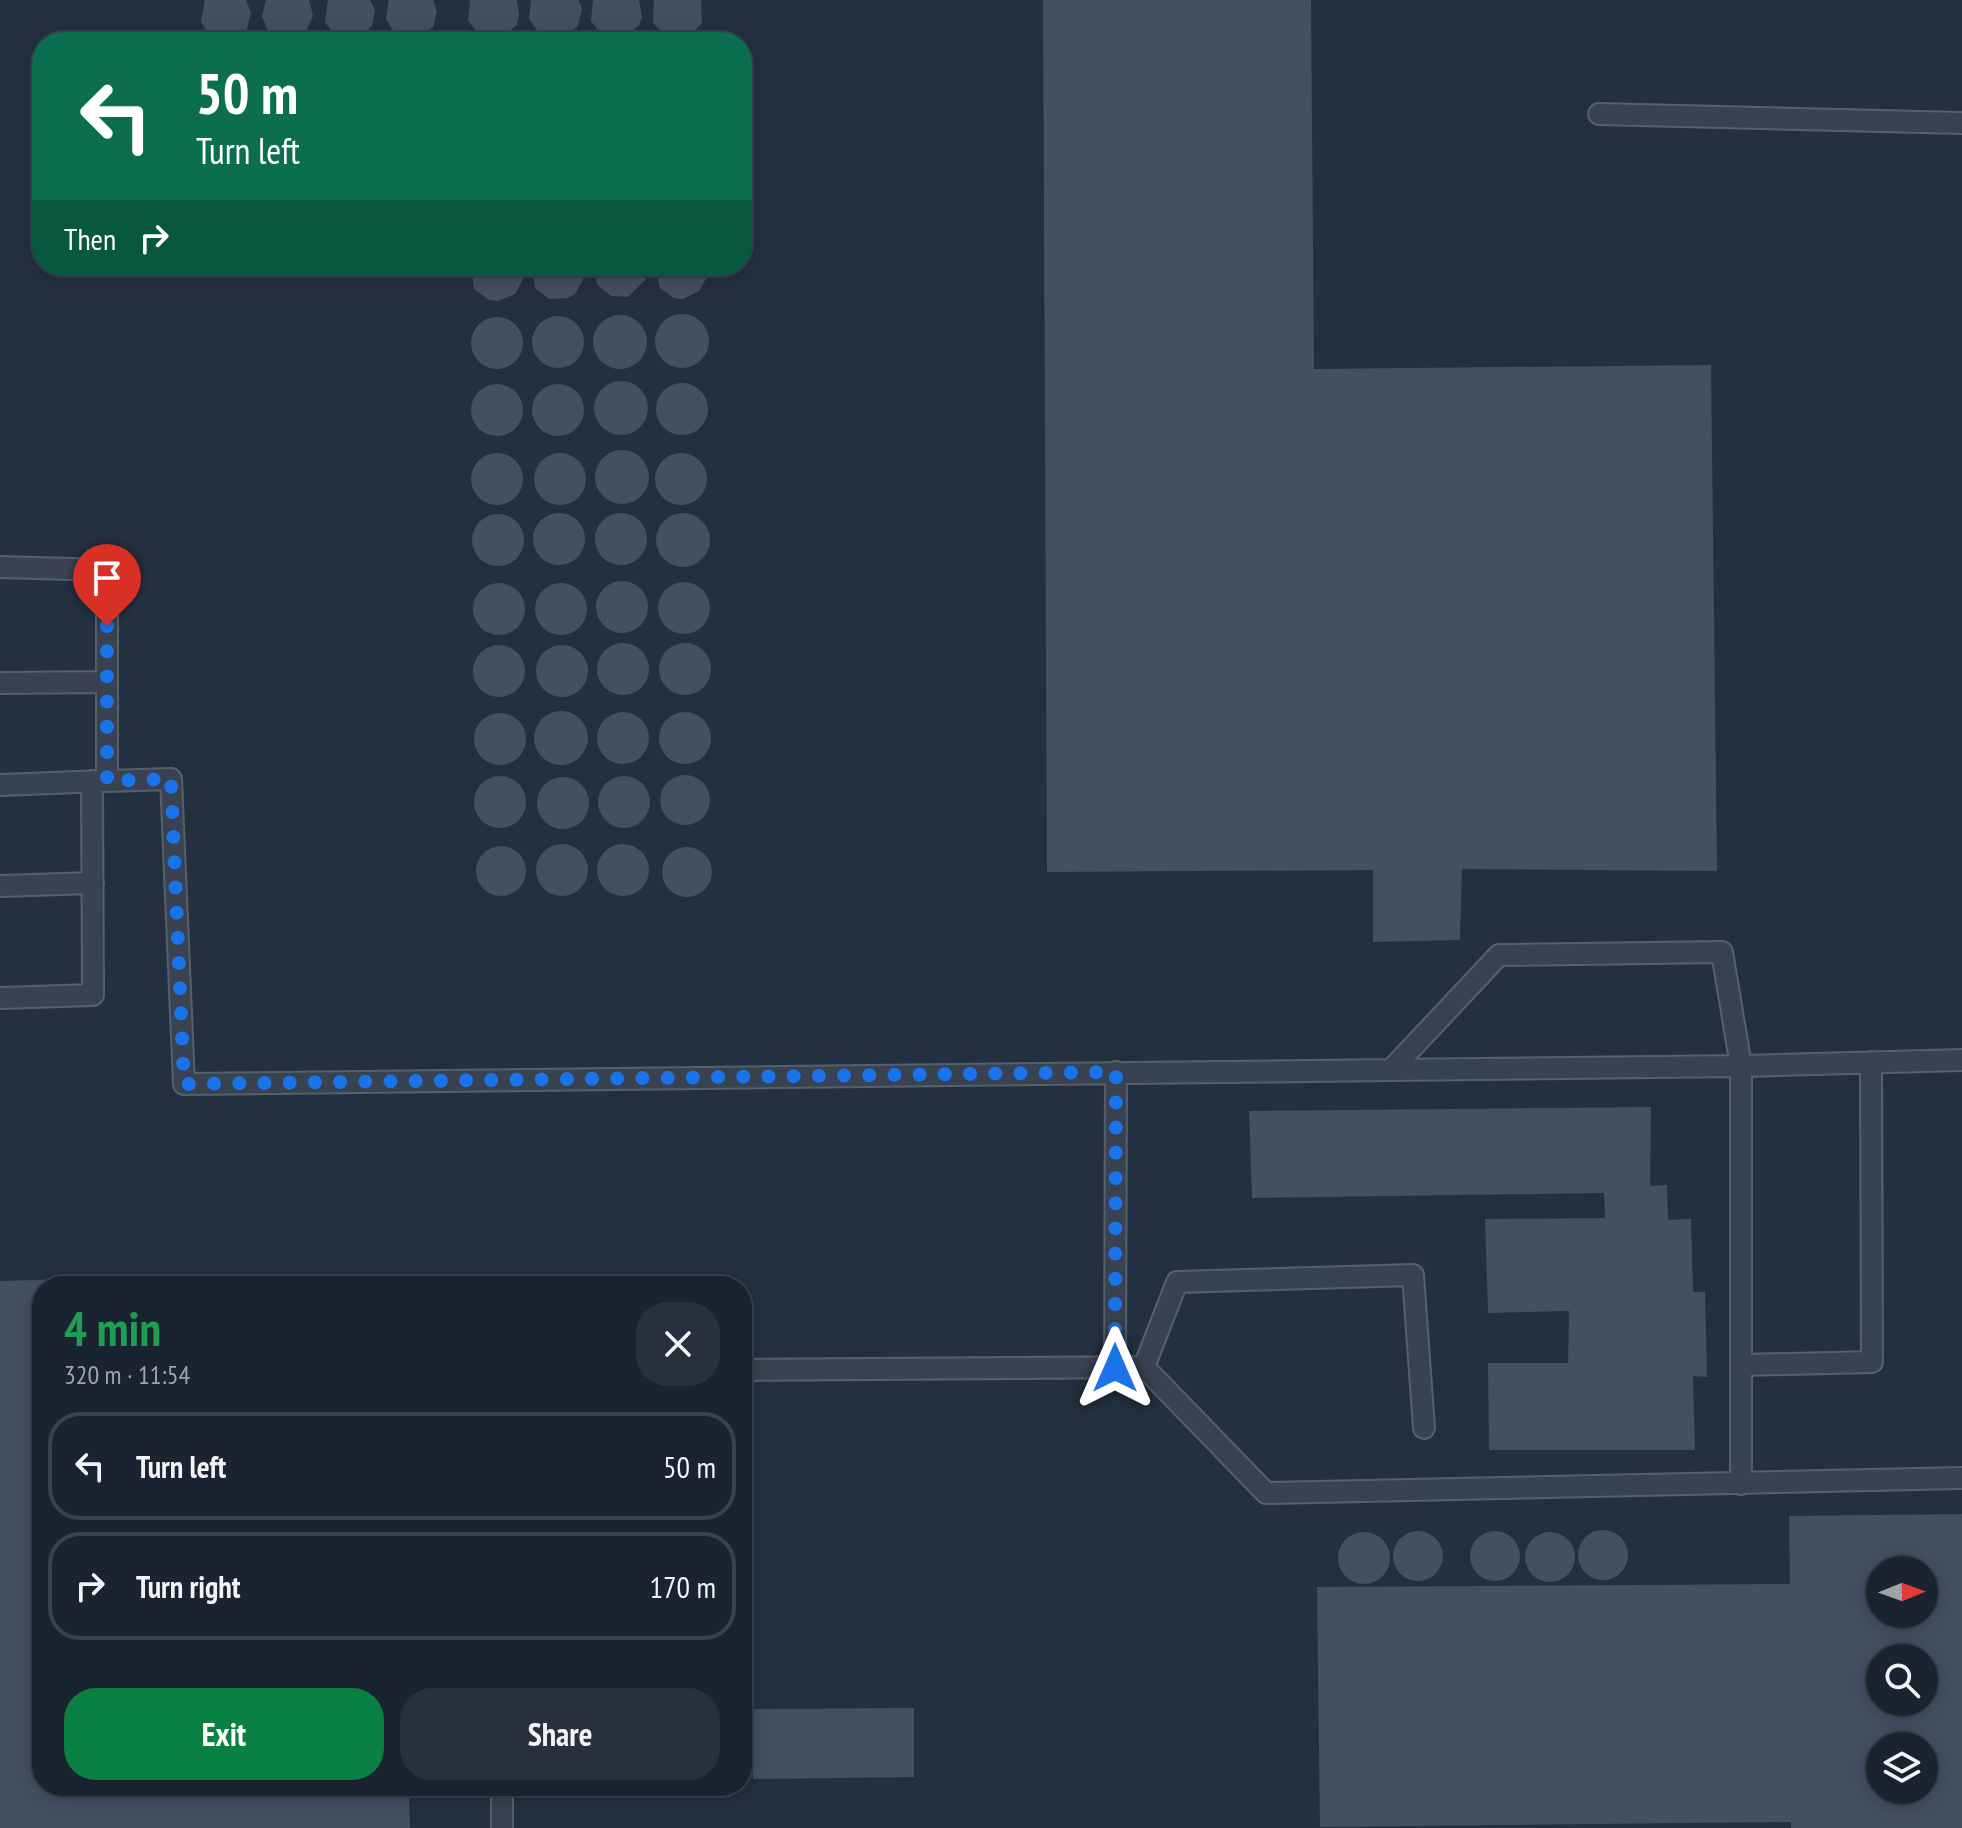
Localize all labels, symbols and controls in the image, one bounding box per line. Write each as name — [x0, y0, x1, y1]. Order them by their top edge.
text: 50 m — [196, 57, 298, 129]
icon: left — [64, 64, 168, 168]
text: Turn left — [196, 127, 300, 174]
icon: right — [132, 216, 176, 260]
text: Then — [64, 219, 116, 258]
pin — [73, 544, 141, 626]
icon: arrive — [85, 556, 129, 600]
text: 4 min — [64, 1297, 161, 1359]
button: close — [636, 1302, 720, 1386]
position arrow — [1073, 1326, 1157, 1410]
text: 320 m · 11:54 — [64, 1358, 190, 1391]
icon: left — [68, 1444, 112, 1488]
text: Turn left — [136, 1447, 226, 1486]
text: 50 m — [663, 1447, 716, 1486]
north arrow — [1866, 1556, 1938, 1628]
map controls — [1866, 1556, 1938, 1804]
icon: right — [68, 1564, 112, 1608]
text: Turn right — [136, 1567, 240, 1606]
text: 170 m — [650, 1567, 716, 1606]
button: search — [1866, 1644, 1938, 1716]
button: Exit — [64, 1688, 384, 1780]
button: Share — [400, 1688, 720, 1780]
button: layers — [1866, 1732, 1938, 1804]

